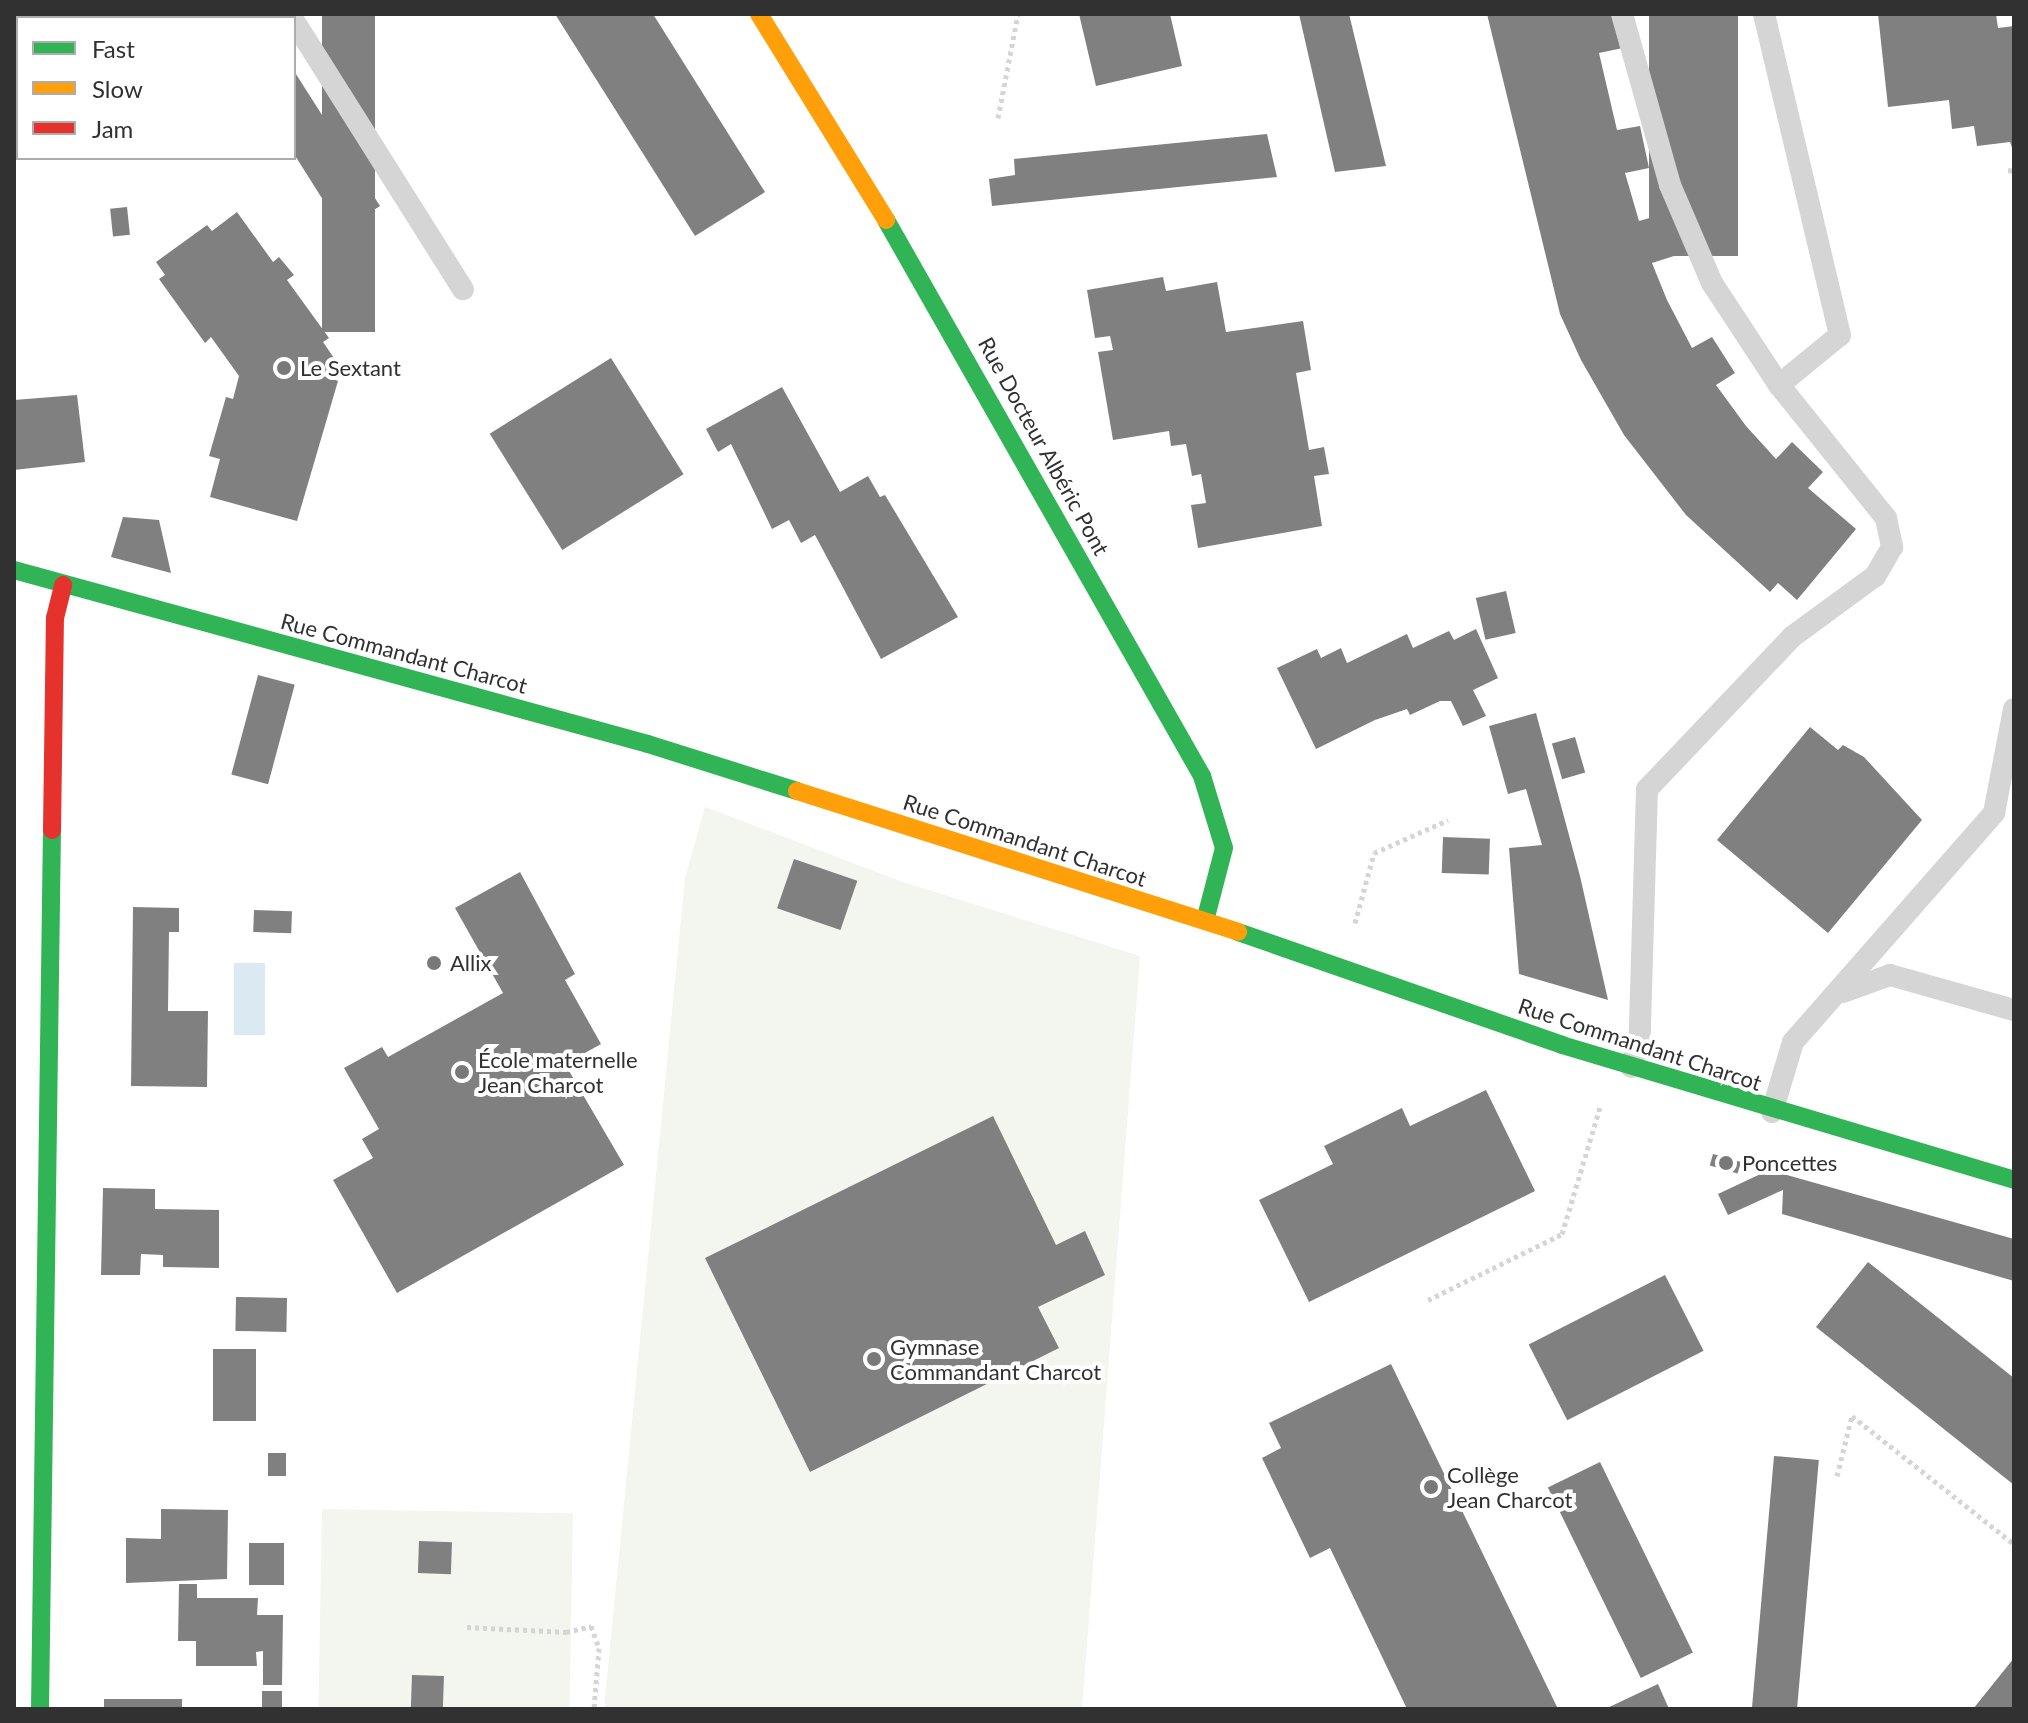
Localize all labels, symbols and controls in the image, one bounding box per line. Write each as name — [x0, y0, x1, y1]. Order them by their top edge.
legend — [16, 16, 296, 160]
text: Fast — [92, 34, 135, 63]
text: Slow — [92, 74, 143, 103]
text: Jam — [92, 114, 133, 143]
street label: Rue Docteur Albéric Pont — [973, 332, 1115, 560]
place label: Le Sextant — [300, 355, 401, 381]
marker: Le Sextant — [275, 359, 293, 377]
street label: Rue Commandant Charcot — [278, 607, 530, 699]
street label: Rue Commandant Charcot — [900, 788, 1150, 892]
place label: Allix — [450, 950, 491, 976]
marker: Allix — [425, 954, 443, 972]
street label: Rue Commandant Charcot — [1515, 992, 1765, 1096]
place label: École maternelle Jean Charcot — [478, 1046, 638, 1098]
marker: École maternelle Jean Charcot — [453, 1063, 471, 1081]
place label: Poncettes — [1742, 1150, 1837, 1176]
marker: Poncettes — [1717, 1154, 1735, 1172]
place label: Gymnase Commandant Charcot — [890, 1333, 1101, 1384]
marker: Gymnase Commandant Charcot — [865, 1350, 883, 1368]
place label: Collège Jean Charcot — [1447, 1461, 1572, 1512]
marker: Collège Jean Charcot — [1422, 1478, 1440, 1496]

